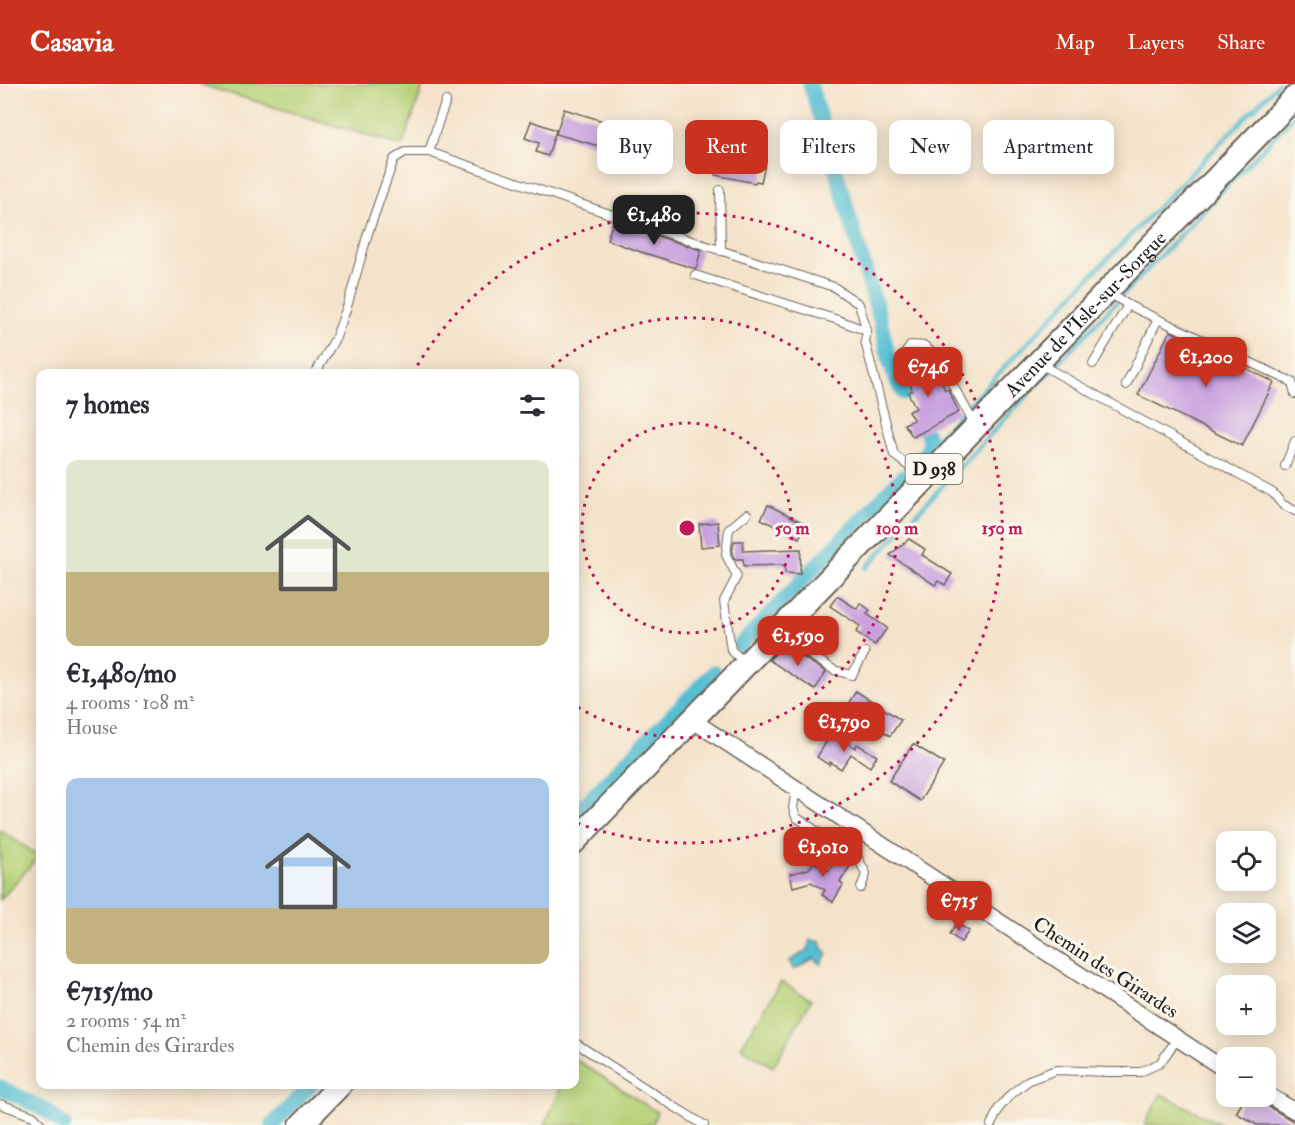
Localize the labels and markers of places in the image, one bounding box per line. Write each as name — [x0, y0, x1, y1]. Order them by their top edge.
pin: €1,480 — [605, 195, 703, 246]
pin: €1,200 — [1157, 337, 1255, 388]
pin: €746 — [892, 347, 964, 398]
centre of rings — [677, 518, 697, 538]
pin: €1,590 — [749, 616, 847, 667]
pin: €1,790 — [795, 702, 893, 753]
pin: €1,010 — [774, 827, 872, 878]
pin: €715 — [923, 881, 995, 932]

